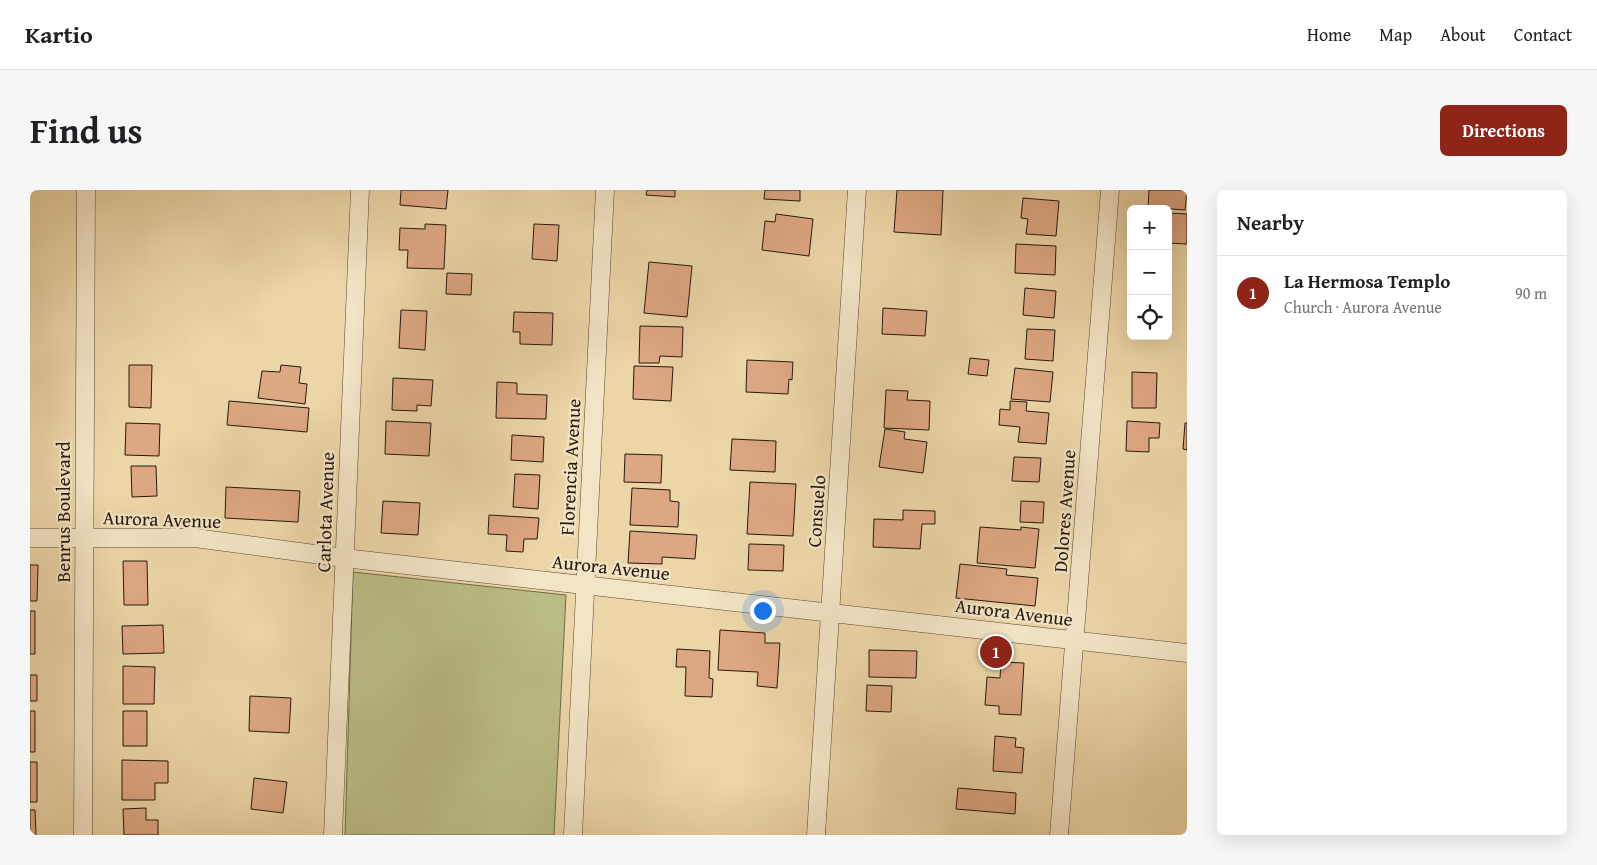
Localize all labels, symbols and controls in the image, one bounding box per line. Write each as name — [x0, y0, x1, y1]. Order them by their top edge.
text: Kartio — [25, 17, 93, 52]
text: Home — [1307, 21, 1351, 48]
text: Map — [1379, 21, 1412, 48]
text: About — [1440, 21, 1486, 48]
text: Contact — [1514, 21, 1572, 48]
text: Find us — [30, 105, 143, 156]
button: Directions — [1440, 105, 1567, 156]
map controls — [1127, 205, 1172, 340]
button: + — [1127, 205, 1172, 250]
text: Nearby — [1237, 207, 1304, 238]
button: − — [1127, 250, 1172, 295]
text: La Hermosa Templo — [1284, 267, 1450, 295]
text: 1 — [1249, 281, 1257, 305]
text: 90 m — [1515, 281, 1547, 305]
button: locate — [1127, 295, 1172, 340]
text: Church · Aurora Avenue — [1284, 295, 1442, 319]
street label: Florencia Avenue — [552, 398, 588, 536]
street label: Benrus Boulevard — [49, 441, 77, 583]
street label: Dolores Avenue — [1046, 449, 1082, 573]
street label: Carlota Avenue — [309, 451, 341, 573]
street label: Consuelo — [800, 474, 832, 548]
street label: Aurora Avenue — [102, 503, 222, 535]
street label: Aurora Avenue — [551, 547, 671, 587]
street label: Aurora Avenue — [954, 591, 1074, 633]
your location — [750, 598, 776, 624]
pin: 1 — [980, 633, 1012, 671]

